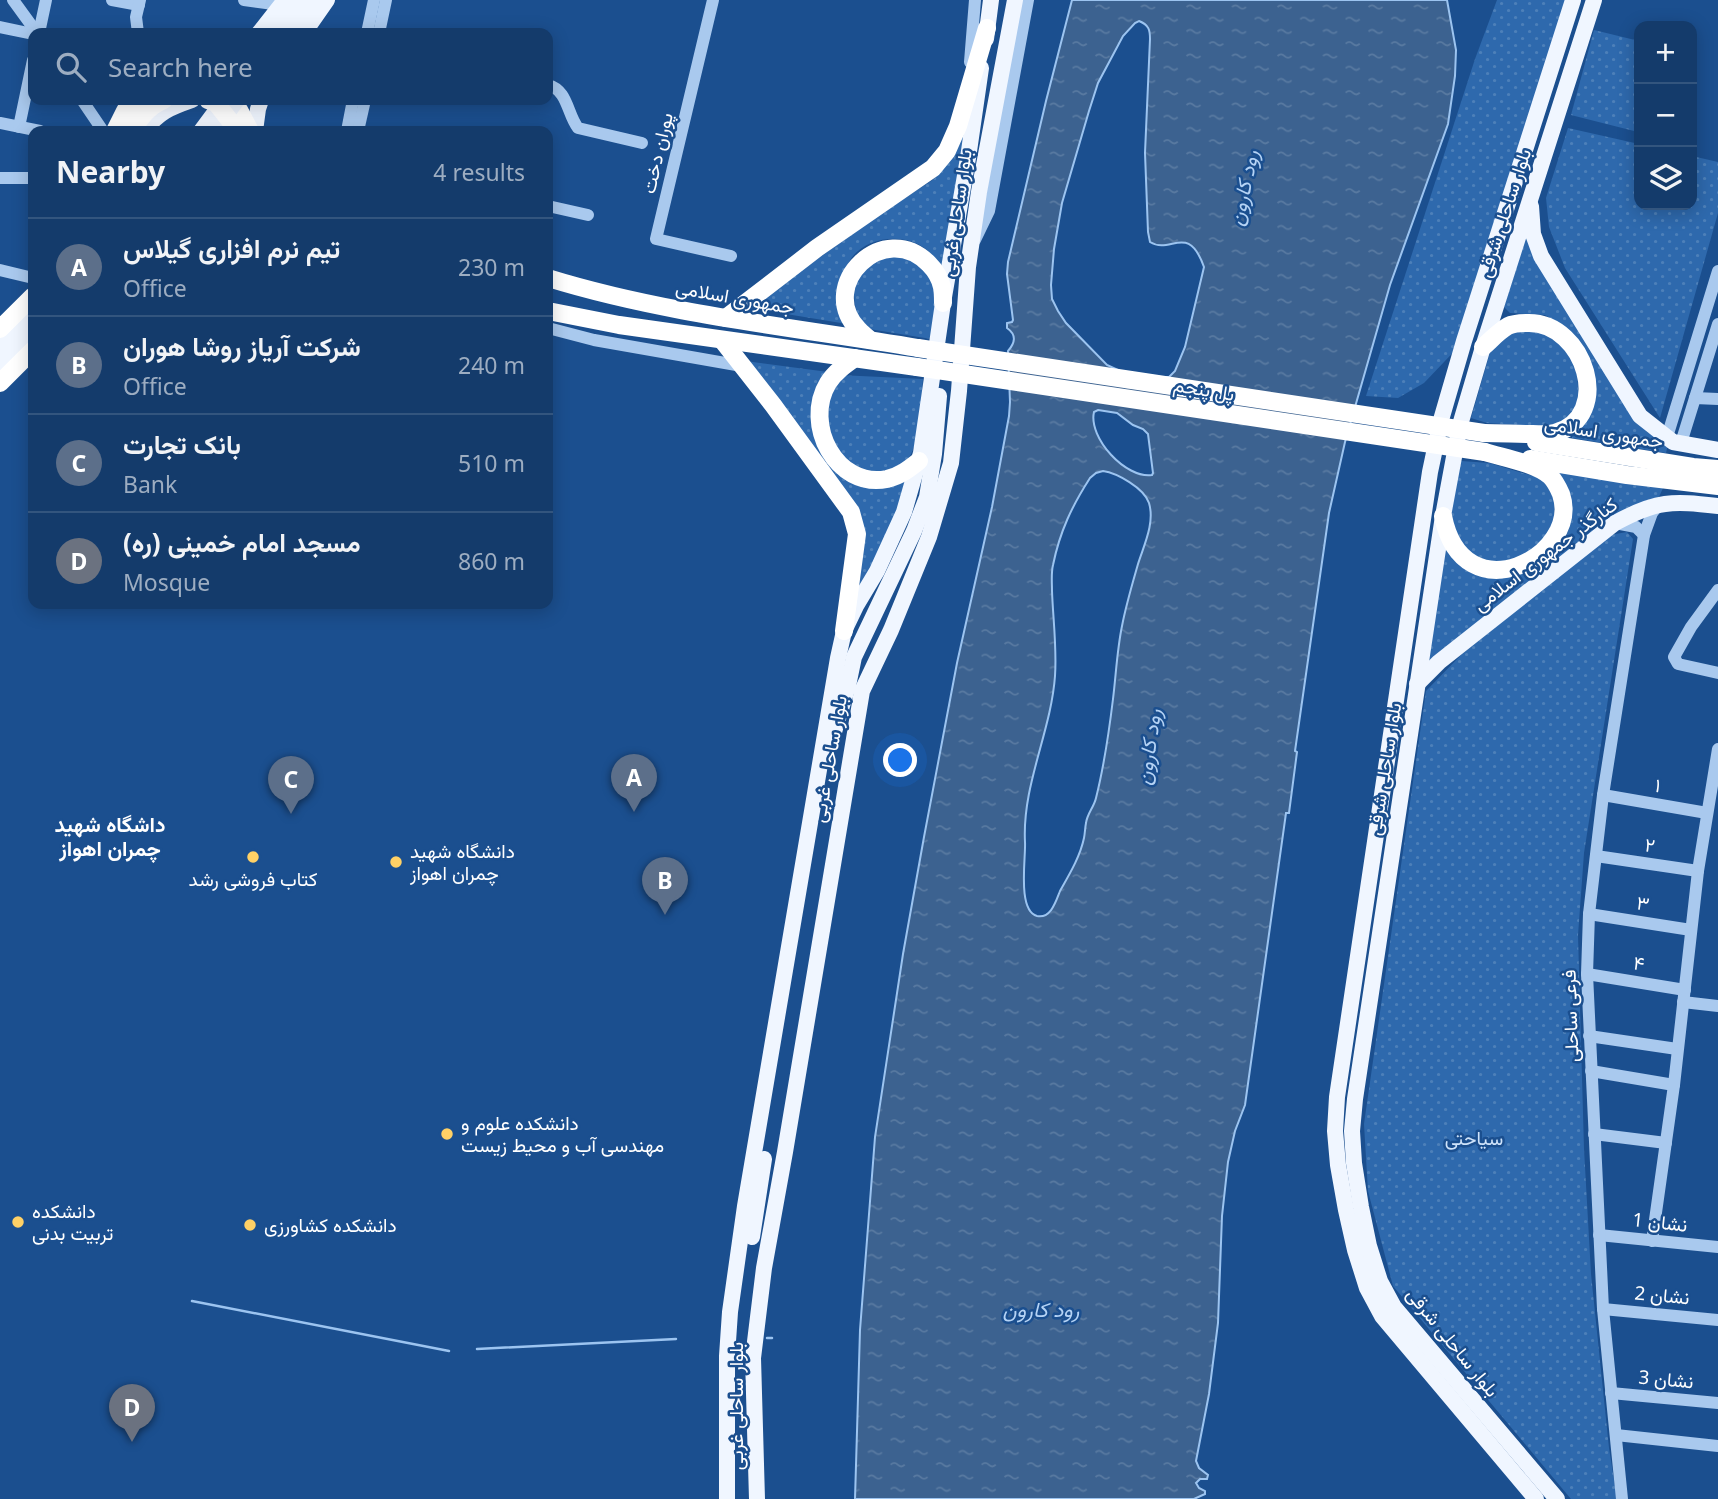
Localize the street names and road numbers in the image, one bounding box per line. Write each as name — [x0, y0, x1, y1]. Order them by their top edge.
street label: پوران دخت — [635, 110, 680, 196]
street label: بلوار ساحلی شرقی — [1471, 145, 1537, 281]
street label: بلوار ساحلی غربی — [934, 148, 978, 278]
street label: جمهوری اسلامی — [674, 274, 796, 320]
street label: پل پنجم — [1171, 371, 1236, 408]
street label: جمهوری اسلامی — [1543, 410, 1665, 454]
street label: کنارگذر جمهوری اسلامی — [1467, 491, 1623, 617]
street label: بلوار ساحلی غربی — [805, 694, 853, 824]
street label: بلوار ساحلی شرقی — [1361, 701, 1407, 837]
street label: ۱ — [1653, 772, 1663, 798]
street label: ۲ — [1643, 831, 1657, 859]
street label: ۳ — [1635, 889, 1651, 917]
street label: ۴ — [1632, 949, 1647, 977]
street label: فرعی ساحلی — [1555, 969, 1585, 1063]
street label: نشان 1 — [1631, 1206, 1689, 1238]
street label: نشان 2 — [1633, 1280, 1691, 1310]
street label: بلوار ساحلی شرقی — [1401, 1282, 1505, 1402]
street label: بلوار ساحلی غربی — [723, 1342, 749, 1470]
street label: نشان 3 — [1637, 1364, 1695, 1394]

